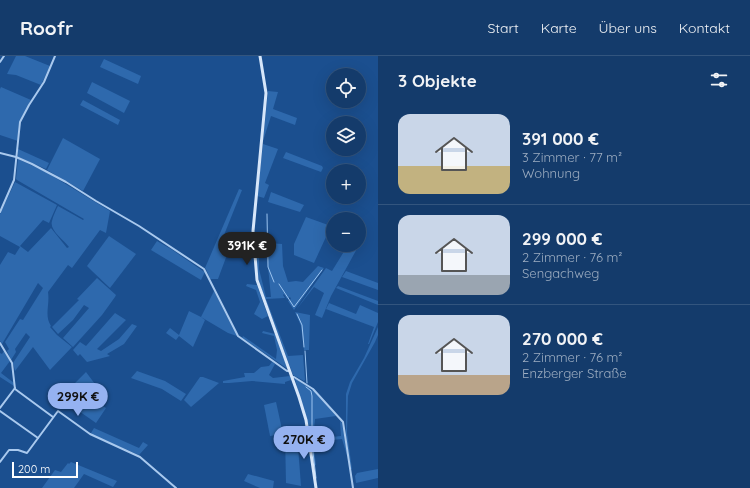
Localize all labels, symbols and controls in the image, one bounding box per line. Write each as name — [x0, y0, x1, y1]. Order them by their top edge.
text: Roofr — [20, 16, 73, 40]
text: Start — [487, 19, 519, 37]
text: Karte — [541, 19, 577, 37]
text: Über uns — [599, 19, 657, 37]
text: Kontakt — [679, 19, 730, 37]
map controls — [326, 68, 366, 252]
button: locate — [326, 68, 366, 108]
icon: filters — [708, 69, 730, 91]
text: 3 Objekte — [398, 70, 477, 91]
button: layers — [326, 116, 366, 156]
text: 391 000 € — [522, 128, 599, 149]
icon: home — [430, 130, 478, 178]
text: 3 Zimmer · 77 m² — [522, 149, 622, 165]
button: + — [326, 164, 366, 204]
text: Wohnung — [522, 165, 580, 181]
button: − — [326, 212, 366, 252]
text: 299 000 € — [522, 228, 602, 249]
icon: home — [430, 231, 478, 279]
pin: 391K € — [214, 232, 280, 266]
text: 391K € — [227, 237, 267, 253]
text: 2 Zimmer · 76 m² — [522, 249, 622, 265]
text: Sengachweg — [522, 265, 599, 281]
text: 270 000 € — [522, 328, 603, 349]
icon: home — [430, 331, 478, 379]
text: 2 Zimmer · 76 m² — [522, 349, 622, 365]
text: Enzberger Straße — [522, 365, 627, 381]
pin: 299K € — [45, 383, 111, 417]
text: 299K € — [57, 388, 99, 404]
pin: 270K € — [271, 426, 337, 460]
text: 270K € — [283, 431, 325, 447]
scale bar — [12, 460, 78, 479]
text: 200 m — [18, 462, 50, 476]

